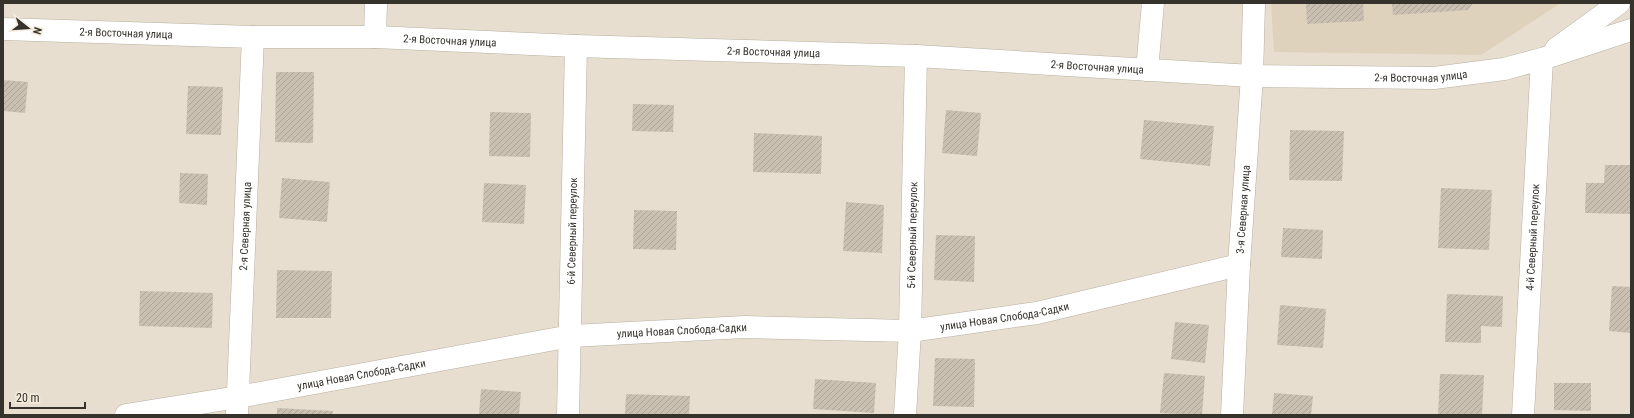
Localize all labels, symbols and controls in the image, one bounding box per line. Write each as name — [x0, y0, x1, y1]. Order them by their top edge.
north arrow — [8, 8, 48, 48]
street label: 2-я Восточная улица — [79, 25, 173, 41]
text: N — [30, 26, 44, 36]
street label: 2-я Восточная улица — [403, 32, 497, 49]
street label: 2-я Восточная улица — [727, 44, 820, 60]
street label: 2-я Восточная улица — [1050, 58, 1144, 76]
street label: 2-я Восточная улица — [1374, 67, 1468, 85]
street label: 3-я Северная улица — [1233, 164, 1252, 254]
street label: 6-й Северный переулок — [564, 177, 580, 285]
street label: 2-я Северная улица — [237, 181, 253, 271]
street label: 5-й Северный переулок — [904, 181, 920, 289]
street label: 4-й Северный переулок — [1523, 183, 1542, 291]
street label: улица Новая Слобода-Садки — [939, 299, 1070, 333]
street label: улица Новая Слобода-Садки — [616, 320, 747, 340]
street label: улица Новая Слобода-Садки — [296, 356, 427, 393]
scale bar — [10, 384, 85, 410]
text: 20 m — [16, 391, 40, 405]

